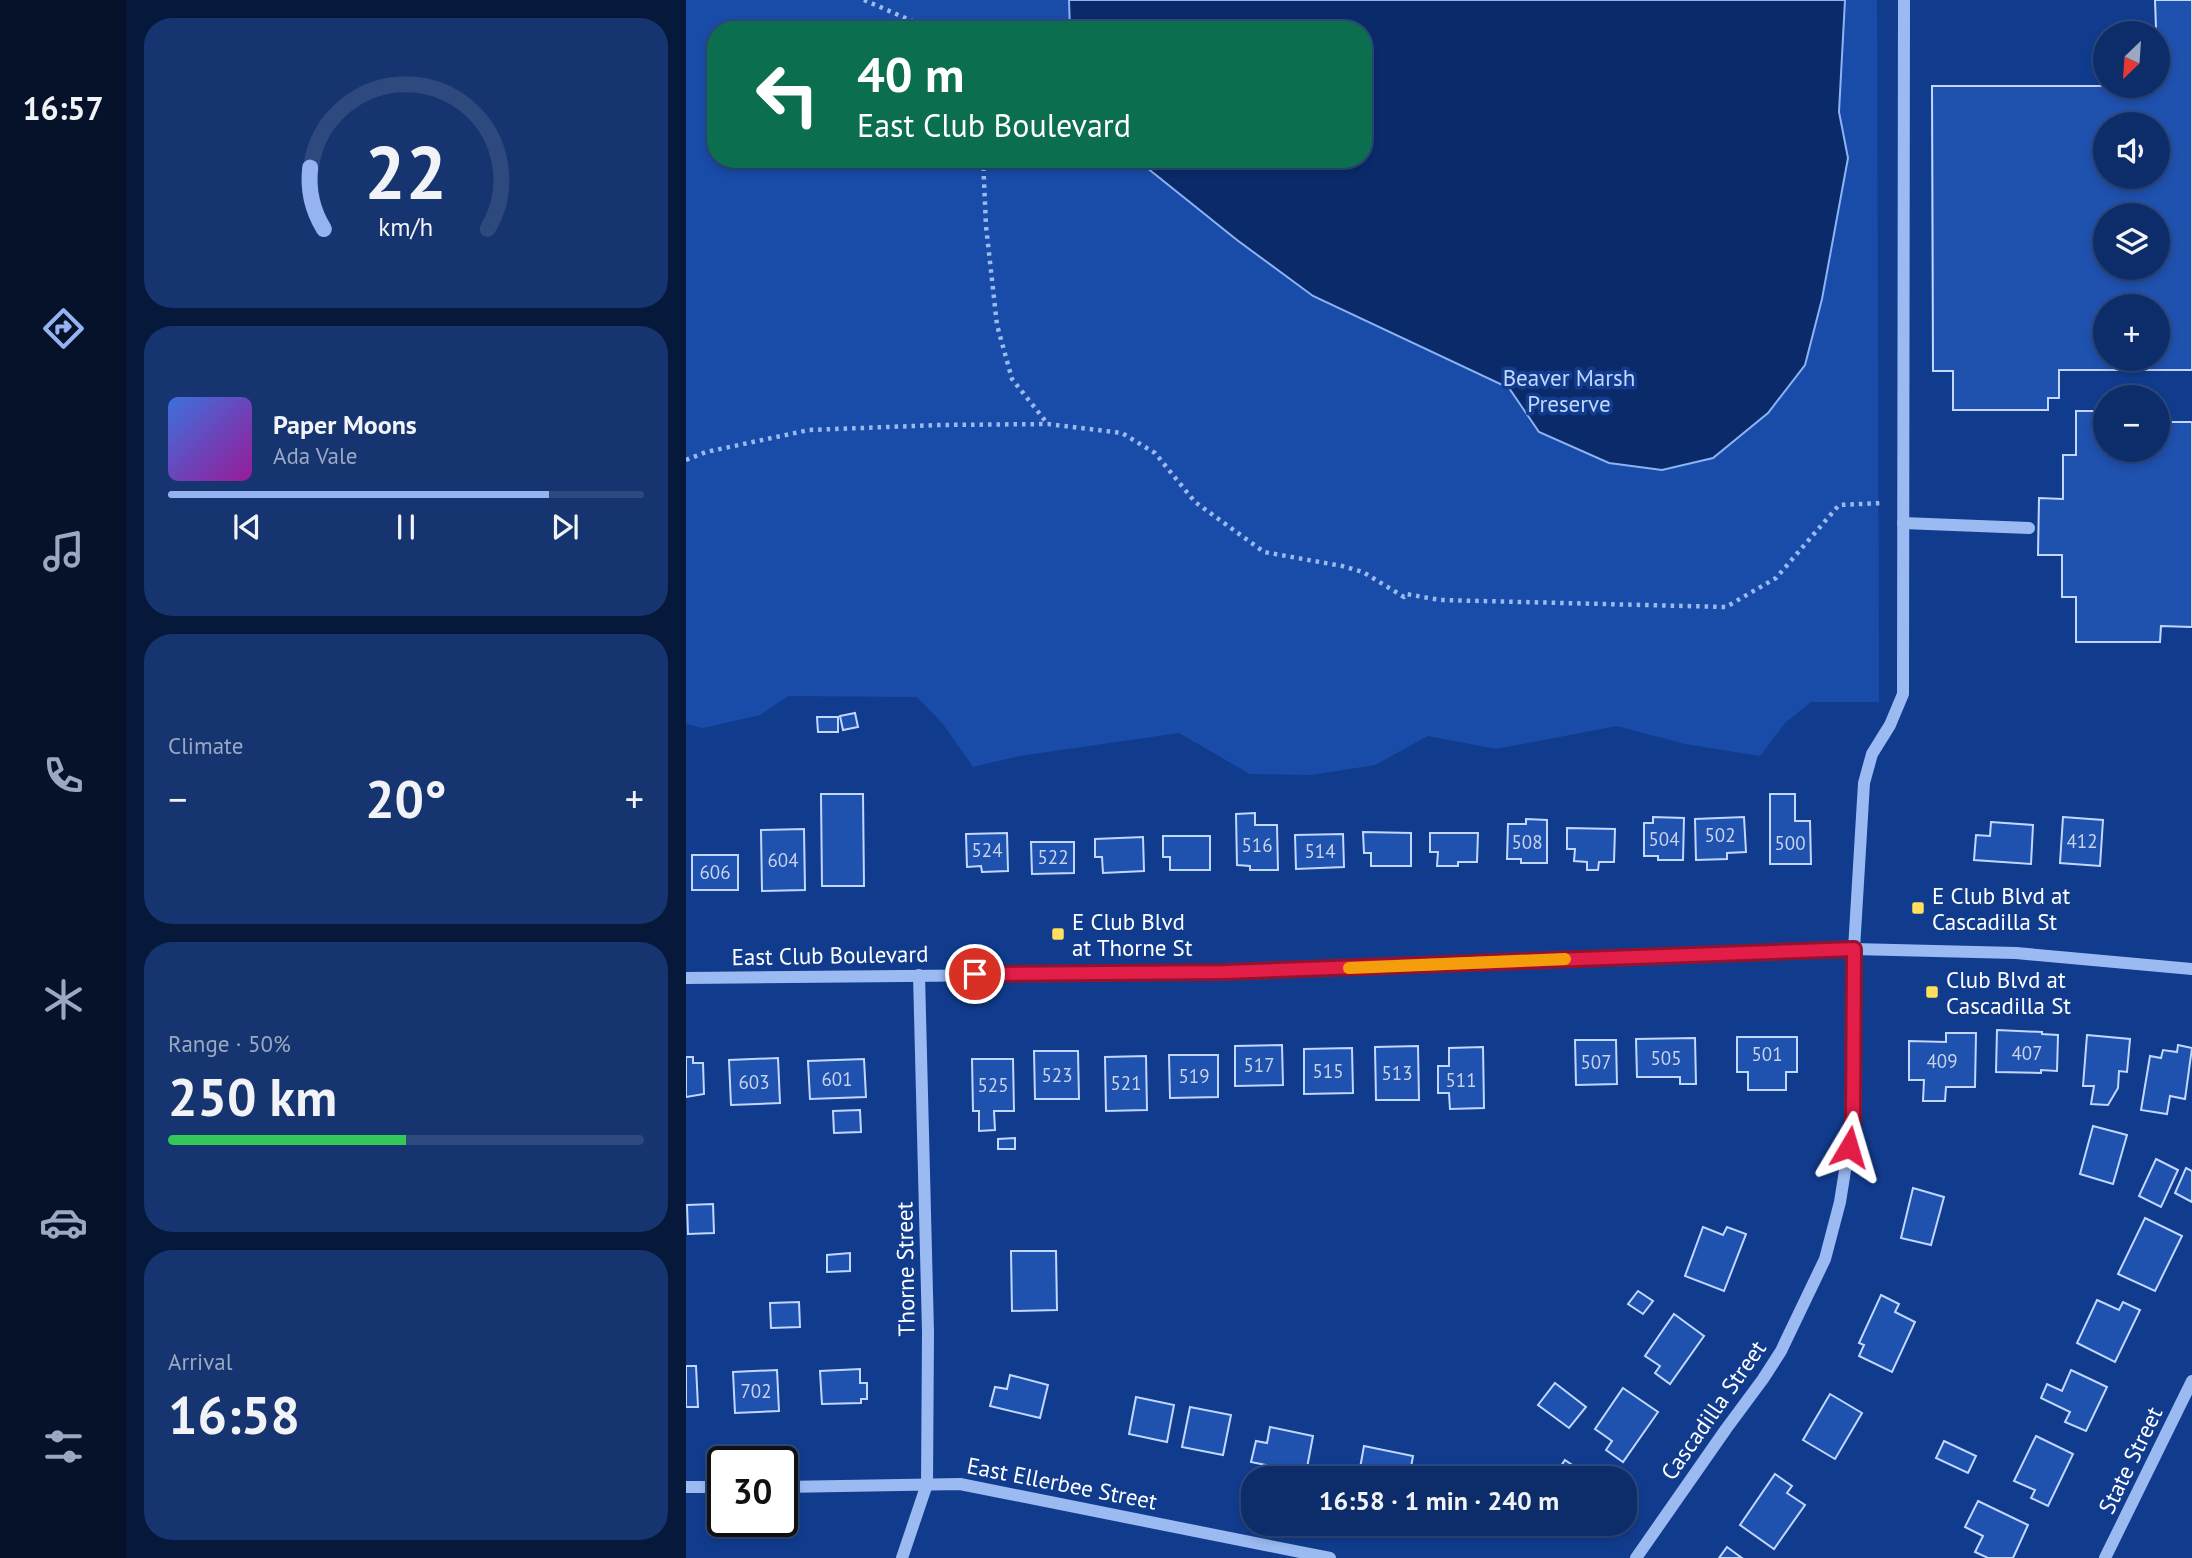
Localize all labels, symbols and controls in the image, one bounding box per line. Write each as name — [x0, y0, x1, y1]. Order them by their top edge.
north arrow — [2093, 21, 2170, 98]
map controls — [2093, 21, 2170, 462]
text: 40 m — [857, 42, 964, 106]
icon: left — [742, 49, 833, 140]
text: 16:57 — [22, 87, 104, 129]
text: East Club Boulevard — [857, 104, 1131, 146]
button: sound — [2093, 112, 2170, 189]
text: 22 — [365, 125, 447, 219]
button: layers — [2093, 203, 2170, 280]
text: km/h — [379, 211, 433, 243]
button: + — [2093, 294, 2170, 371]
icon: directions — [39, 304, 88, 353]
park label: Beaver Marsh Preserve — [1503, 363, 1635, 418]
button: − — [2093, 385, 2170, 462]
text: Paper Moons — [273, 408, 417, 441]
text: Ada Vale — [273, 441, 357, 470]
icon: previous — [228, 508, 266, 546]
icon: pause — [387, 508, 425, 546]
icon: next — [546, 508, 584, 546]
icon: music — [39, 527, 88, 576]
text: Climate — [168, 731, 243, 760]
icon: phone — [39, 751, 88, 800]
text: 20° — [365, 765, 447, 832]
text: − — [168, 774, 187, 823]
text: + — [625, 774, 644, 823]
house number: 502 — [1704, 823, 1736, 847]
house number: 504 — [1648, 827, 1680, 851]
house number: 412 — [2066, 829, 2098, 853]
house number: 508 — [1511, 830, 1543, 854]
house number: 500 — [1774, 831, 1806, 855]
house number: 516 — [1241, 833, 1273, 857]
house number: 524 — [971, 838, 1003, 862]
house number: 514 — [1304, 839, 1336, 863]
house number: 522 — [1037, 845, 1069, 869]
house number: 604 — [767, 848, 799, 872]
house number: 606 — [699, 860, 731, 884]
place label: E Club Blvd at Cascadilla St — [1932, 881, 2070, 936]
marker: E Club Blvd at Cascadilla St — [1910, 900, 1926, 916]
place label: E Club Blvd at Thorne St — [1072, 907, 1193, 962]
marker: E Club Blvd at Thorne St — [1050, 926, 1066, 942]
street label: East Club Boulevard — [731, 939, 929, 971]
pin — [945, 944, 1005, 1004]
icon: arrive — [956, 955, 994, 993]
place label: Club Blvd at Cascadilla St — [1946, 965, 2071, 1020]
icon: climate — [39, 975, 88, 1024]
marker: Club Blvd at Cascadilla St — [1924, 984, 1940, 1000]
text: Range · 50% — [168, 1029, 291, 1058]
house number: 407 — [2011, 1041, 2043, 1065]
house number: 501 — [1751, 1042, 1783, 1066]
house number: 505 — [1650, 1046, 1682, 1070]
house number: 409 — [1926, 1049, 1958, 1073]
house number: 507 — [1580, 1050, 1612, 1074]
house number: 517 — [1243, 1053, 1275, 1077]
house number: 515 — [1312, 1059, 1344, 1083]
house number: 513 — [1381, 1061, 1413, 1085]
text: 250 km — [168, 1063, 337, 1130]
house number: 523 — [1041, 1063, 1073, 1087]
house number: 519 — [1178, 1064, 1210, 1088]
house number: 601 — [821, 1067, 853, 1091]
house number: 511 — [1445, 1068, 1477, 1092]
house number: 603 — [738, 1070, 770, 1094]
house number: 521 — [1110, 1071, 1142, 1095]
house number: 525 — [977, 1073, 1009, 1097]
position arrow — [1812, 1110, 1886, 1184]
icon: car — [39, 1198, 88, 1247]
street label: Thorne Street — [889, 1201, 921, 1337]
street label: Cascadilla Street — [1654, 1334, 1772, 1485]
text: Arrival — [168, 1347, 232, 1376]
house number: 702 — [740, 1379, 772, 1403]
text: 16:58 — [168, 1381, 300, 1448]
street label: State Street — [2092, 1402, 2168, 1518]
icon: filters — [39, 1422, 88, 1471]
speed limit sign: 30 — [707, 1446, 798, 1537]
street label: East Ellerbee Street — [964, 1450, 1160, 1516]
text: 16:58 · 1 min · 240 m — [1319, 1484, 1559, 1517]

